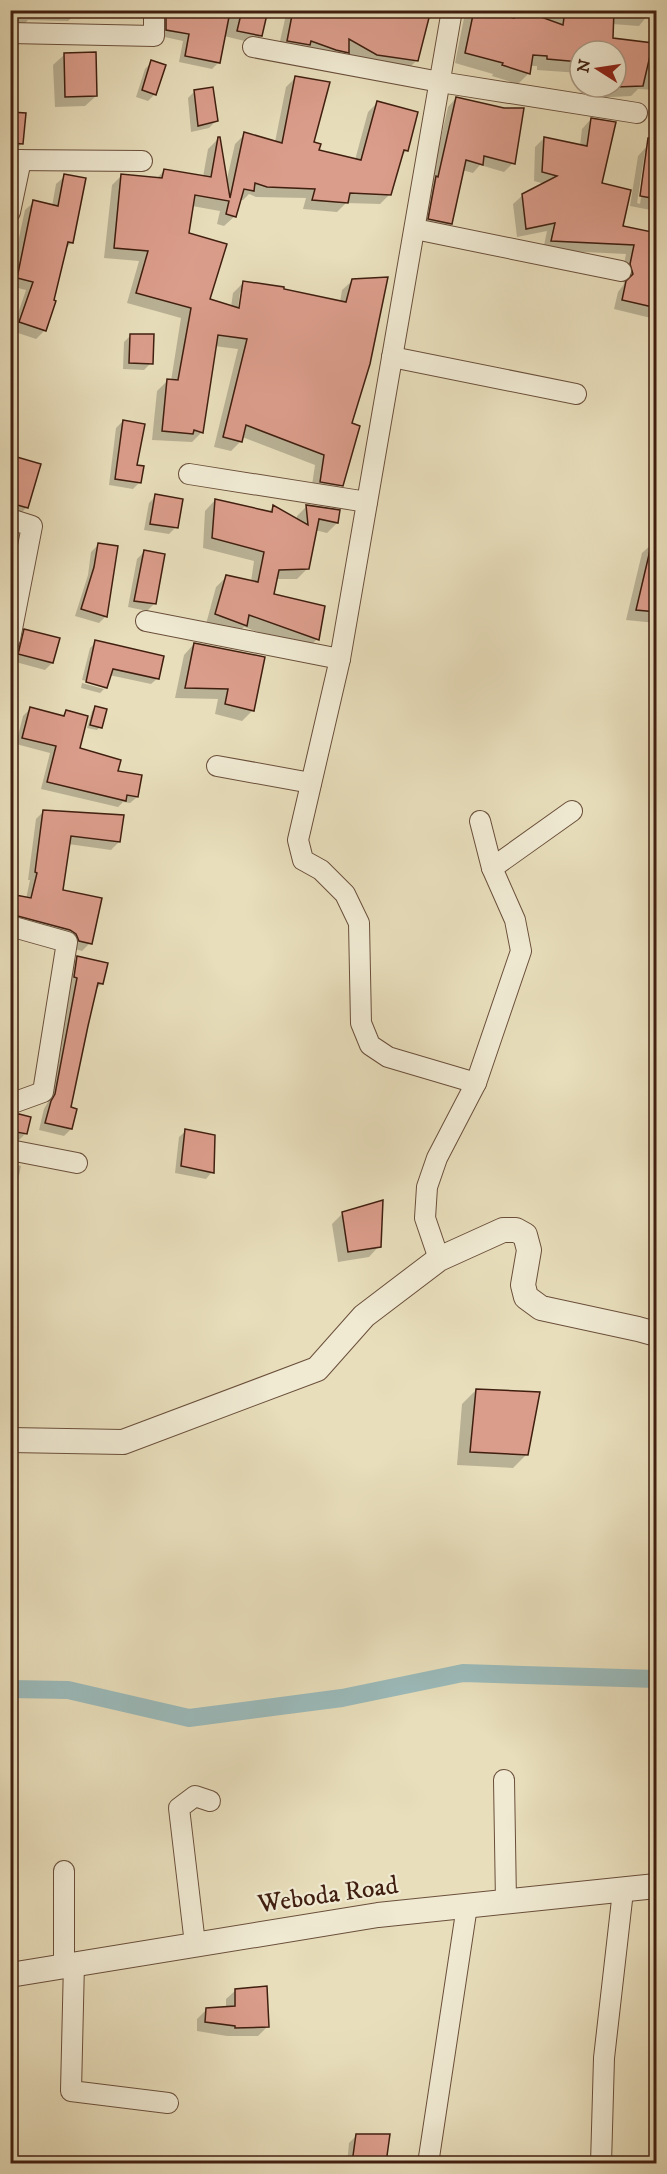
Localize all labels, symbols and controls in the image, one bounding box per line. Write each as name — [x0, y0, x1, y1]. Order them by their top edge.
north arrow — [568, 39, 628, 99]
text: N — [573, 58, 595, 75]
street label: Weboda Road — [255, 1869, 400, 1921]

